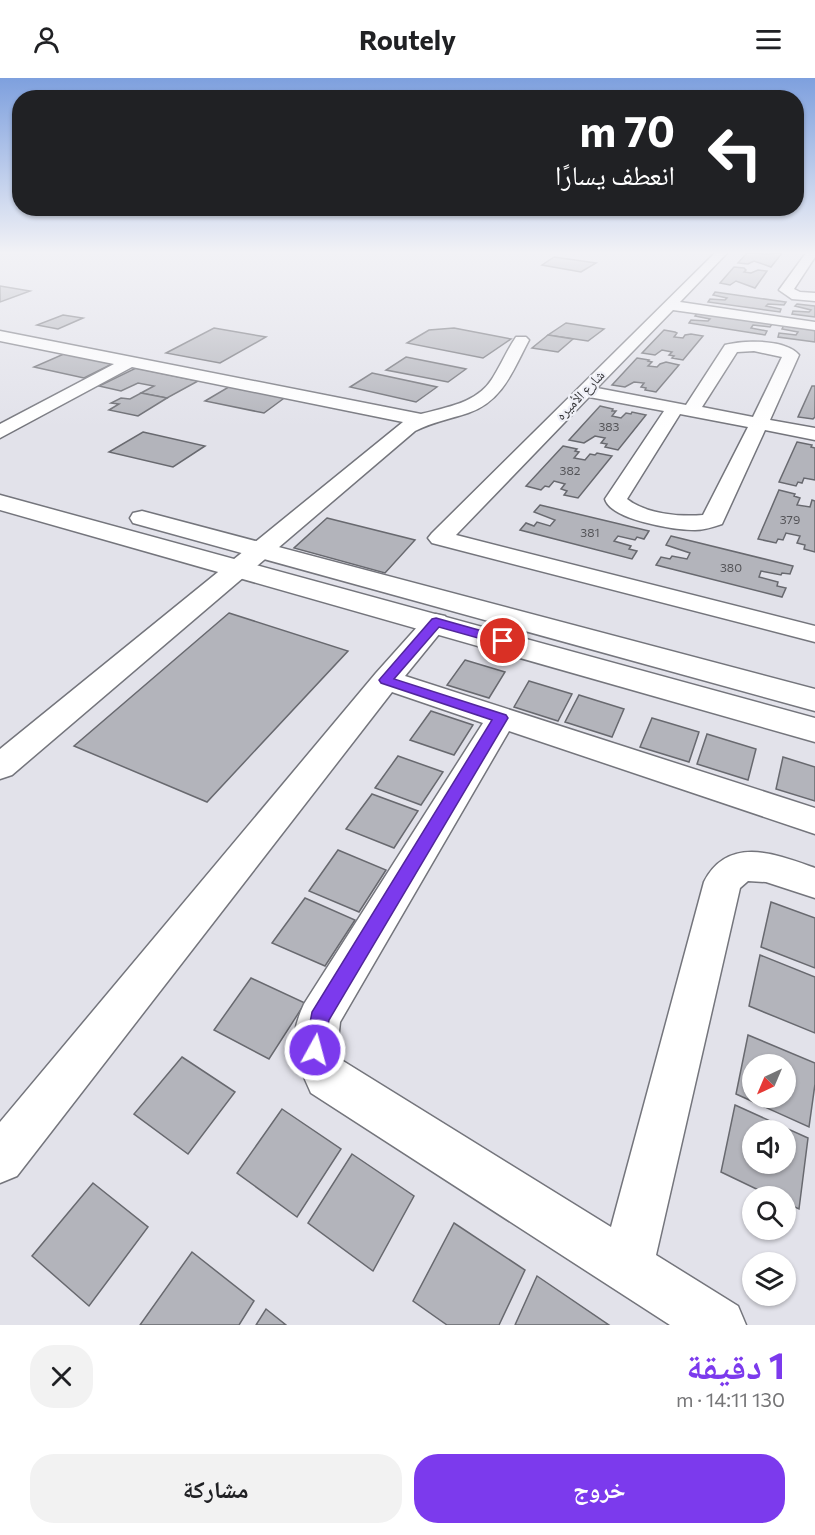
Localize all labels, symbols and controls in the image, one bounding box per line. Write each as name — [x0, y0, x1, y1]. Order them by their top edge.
icon: person — [30, 23, 63, 56]
text: Routely — [359, 23, 456, 56]
icon: menu — [752, 23, 785, 56]
text: 70 m — [580, 104, 675, 156]
icon: left — [696, 114, 774, 192]
text: انعطف يسارًا — [555, 158, 675, 191]
street label: شارع الأميره — [552, 366, 609, 424]
house number: 383 — [599, 419, 620, 433]
house number: 382 — [560, 463, 581, 477]
house number: 379 — [780, 512, 800, 526]
house number: 381 — [580, 525, 600, 539]
house number: 380 — [720, 560, 742, 574]
pin — [477, 615, 528, 666]
icon: arrive — [486, 624, 519, 657]
position arrow — [283, 1018, 347, 1082]
north arrow — [742, 1054, 796, 1108]
map controls — [742, 1054, 796, 1306]
button: sound — [742, 1120, 796, 1174]
button: search — [742, 1186, 796, 1240]
button: layers — [742, 1252, 796, 1306]
text: 1 دقيقة — [686, 1342, 785, 1386]
button: close — [30, 1345, 93, 1408]
text: 130 m · 14:11 — [676, 1387, 785, 1411]
button: مشاركة — [30, 1454, 402, 1523]
button: خروج — [414, 1454, 785, 1523]

